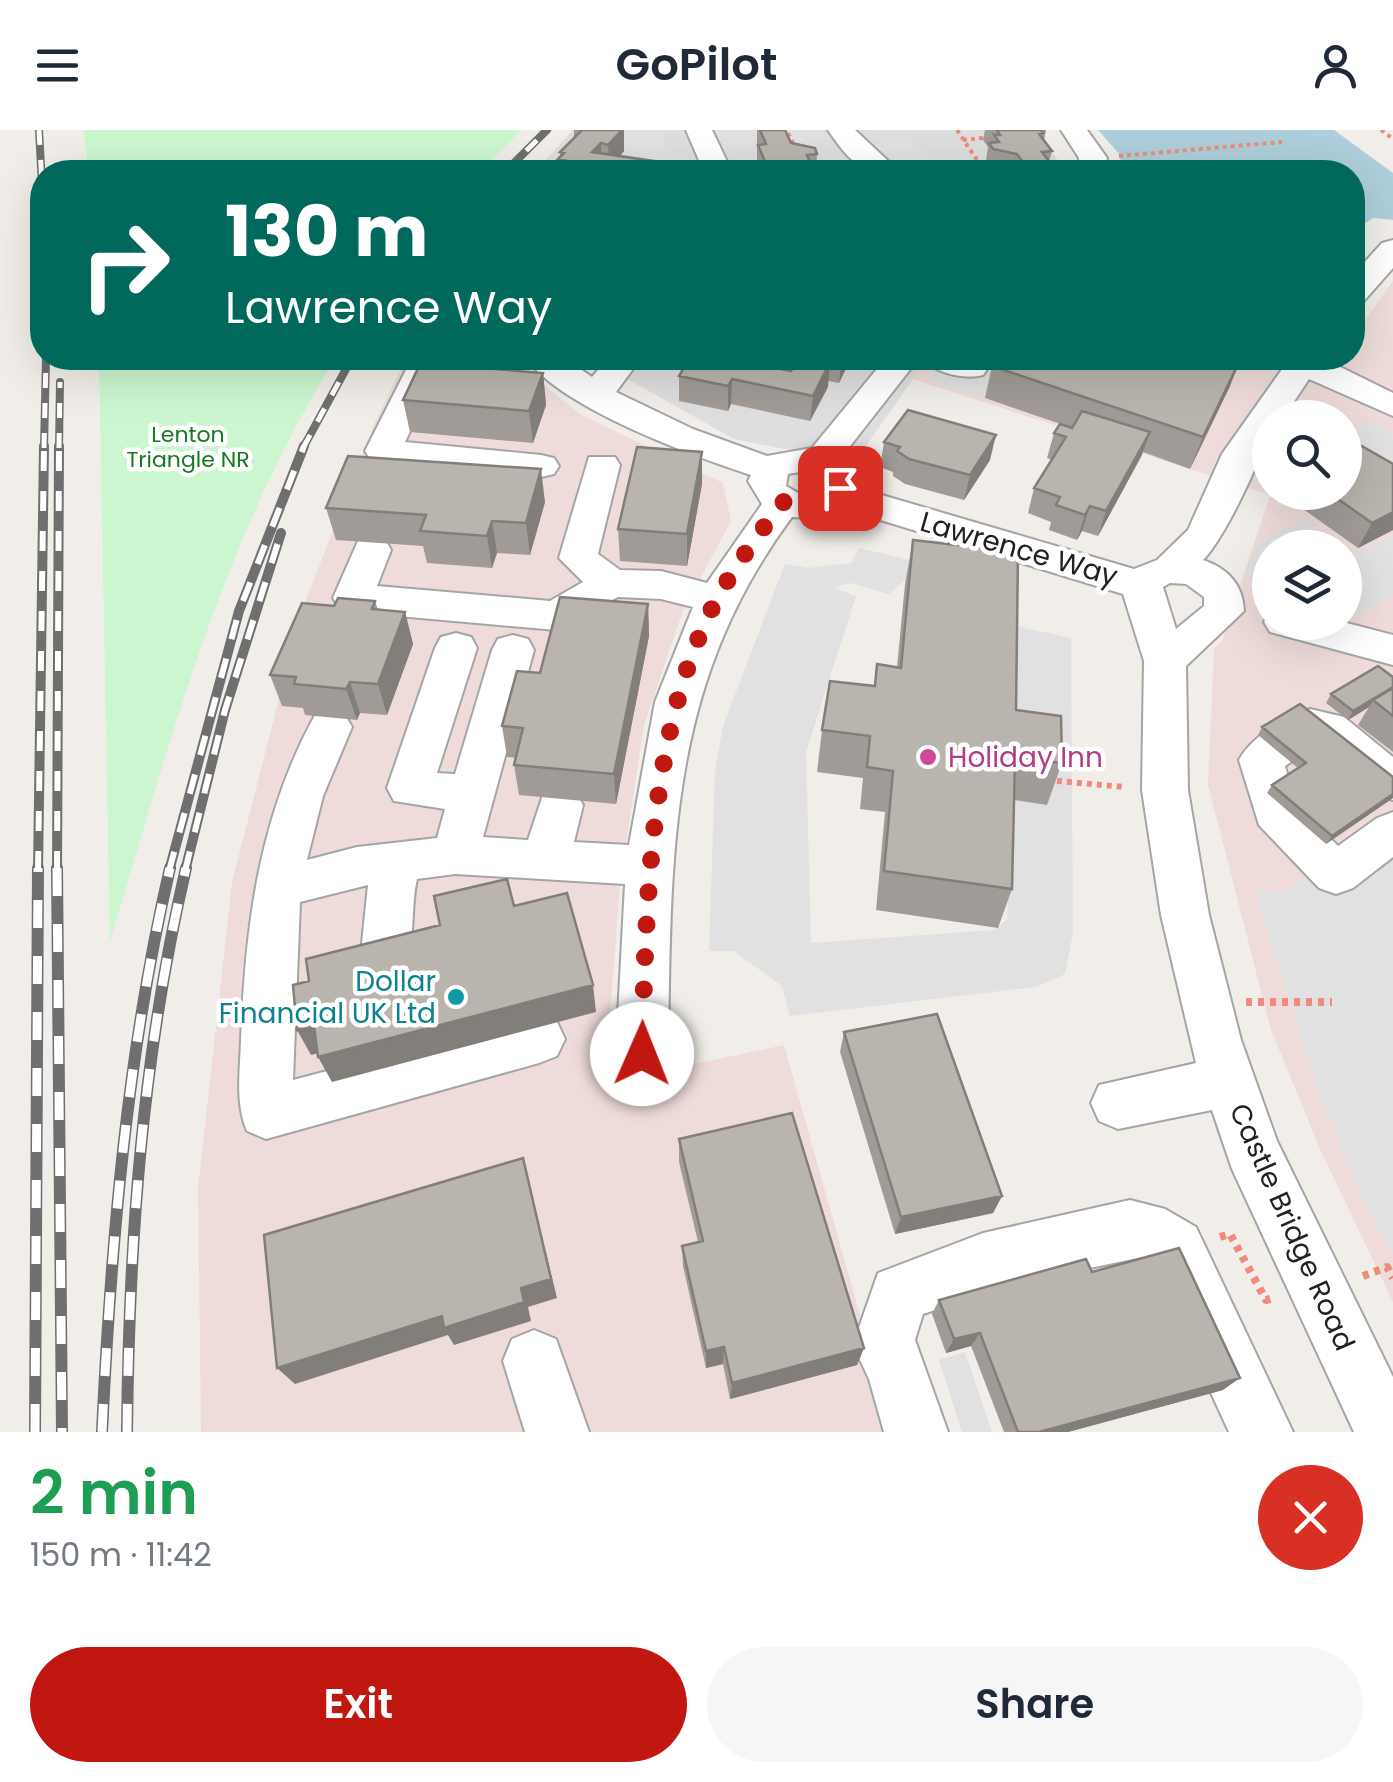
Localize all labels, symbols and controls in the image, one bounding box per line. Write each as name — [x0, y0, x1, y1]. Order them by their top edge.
text: GoPilot — [616, 33, 777, 96]
icon: menu — [30, 38, 85, 93]
icon: person — [1308, 38, 1363, 93]
text: 130 m — [225, 182, 428, 281]
icon: right — [60, 200, 190, 330]
text: Lawrence Way — [225, 276, 552, 339]
map controls — [1252, 400, 1362, 640]
button: search — [1252, 400, 1362, 510]
park label: Lenton Triangle NR — [126, 419, 250, 475]
pin — [798, 446, 883, 531]
icon: arrive — [813, 461, 868, 516]
street label: Lawrence Way — [916, 502, 1122, 596]
button: layers — [1252, 530, 1362, 640]
place label: Holiday Inn — [948, 738, 1103, 777]
marker: Holiday Inn — [917, 746, 939, 768]
place label: Dollar Financial UK Ltd — [219, 962, 436, 1033]
marker: Dollar Financial UK Ltd — [445, 986, 467, 1008]
position arrow — [590, 1002, 694, 1106]
street label: Castle Bridge Road — [1220, 1097, 1364, 1357]
text: 2 min — [30, 1451, 198, 1535]
button: close — [1258, 1465, 1363, 1570]
text: 150 m · 11:42 — [30, 1532, 212, 1577]
button: Exit — [30, 1647, 687, 1762]
button: Share — [707, 1647, 1363, 1762]

